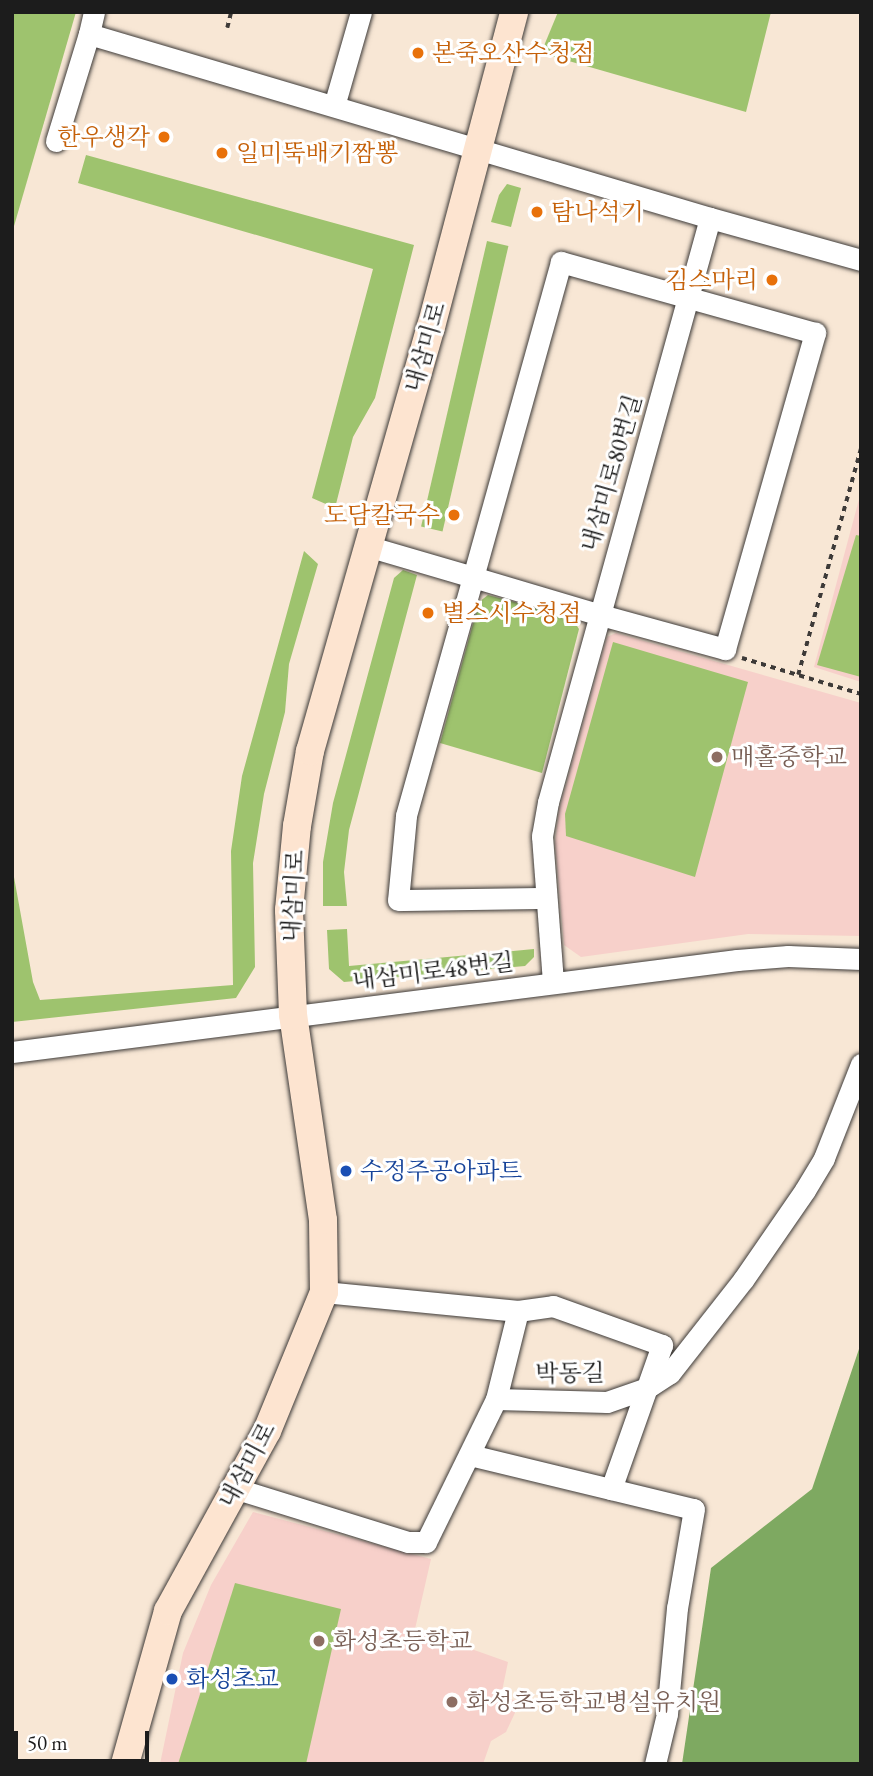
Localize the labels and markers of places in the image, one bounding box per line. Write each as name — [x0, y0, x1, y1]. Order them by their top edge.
place label: 본죽오산수청점 — [432, 39, 594, 67]
marker: 본죽오산수청점 — [410, 45, 426, 61]
place label: 한우생각 — [57, 123, 150, 151]
marker: 한우생각 — [156, 129, 172, 145]
place label: 일미뚝배기짬뽕 — [236, 139, 398, 167]
marker: 일미뚝배기짬뽕 — [214, 145, 230, 161]
place label: 탐나석기 — [551, 198, 644, 226]
marker: 탐나석기 — [529, 204, 545, 220]
place label: 김스마리 — [665, 266, 758, 294]
marker: 김스마리 — [764, 272, 780, 288]
place label: 도담칼국수 — [324, 501, 440, 529]
marker: 도담칼국수 — [446, 507, 462, 523]
place label: 별스시수청점 — [442, 599, 581, 627]
marker: 별스시수청점 — [420, 605, 436, 621]
place label: 매홀중학교 — [731, 743, 847, 771]
marker: 매홀중학교 — [709, 749, 725, 765]
place label: 수정주공아파트 — [360, 1157, 522, 1185]
marker: 수정주공아파트 — [338, 1163, 354, 1179]
place label: 화성초등학교 — [333, 1627, 472, 1655]
marker: 화성초등학교 — [311, 1633, 327, 1649]
place label: 화성초교 — [186, 1665, 279, 1693]
marker: 화성초교 — [164, 1671, 180, 1687]
place label: 화성초등학교병설유치원 — [466, 1688, 721, 1716]
marker: 화성초등학교병설유치원 — [444, 1694, 460, 1710]

